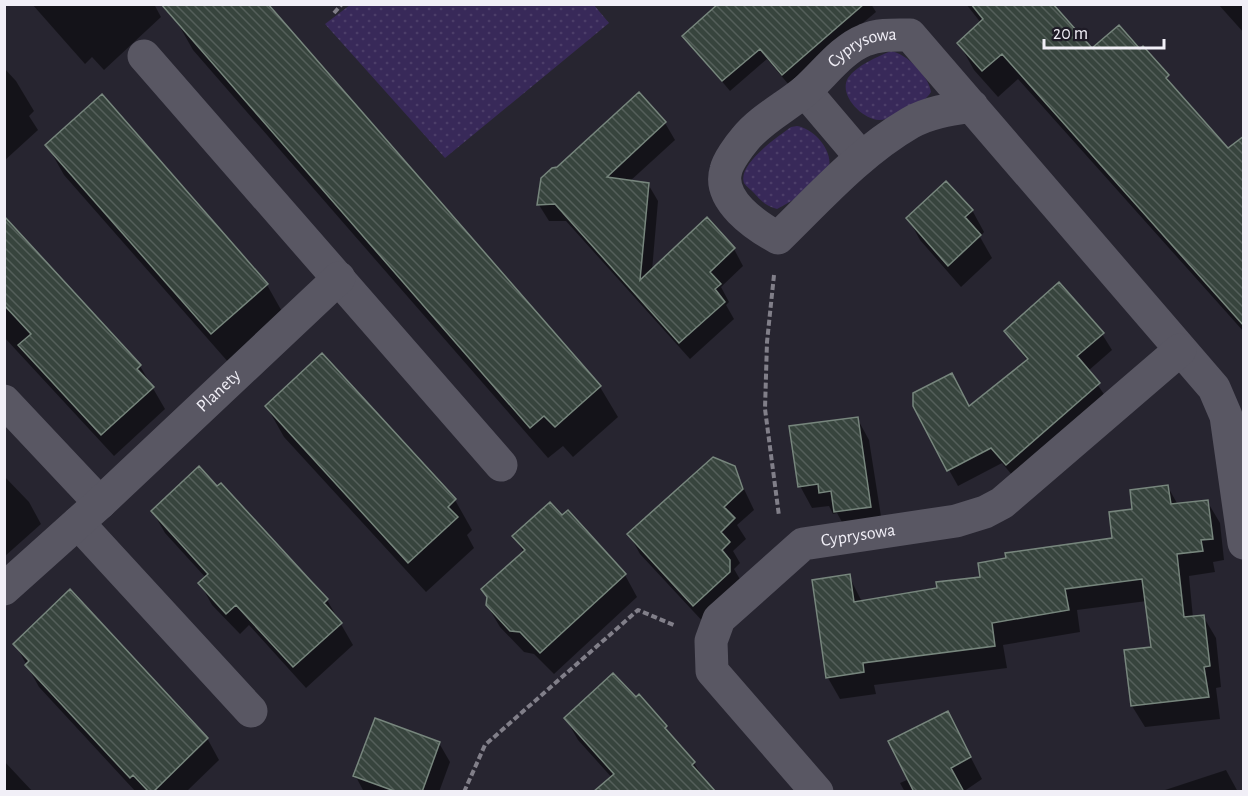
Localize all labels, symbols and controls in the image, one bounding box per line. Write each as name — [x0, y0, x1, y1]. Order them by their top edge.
scale bar — [1044, 12, 1164, 50]
text: 20 m — [1053, 25, 1088, 43]
street label: Cyprysowa — [825, 26, 897, 71]
street label: Planety — [193, 366, 244, 416]
street label: Cyprysowa — [820, 521, 897, 550]

